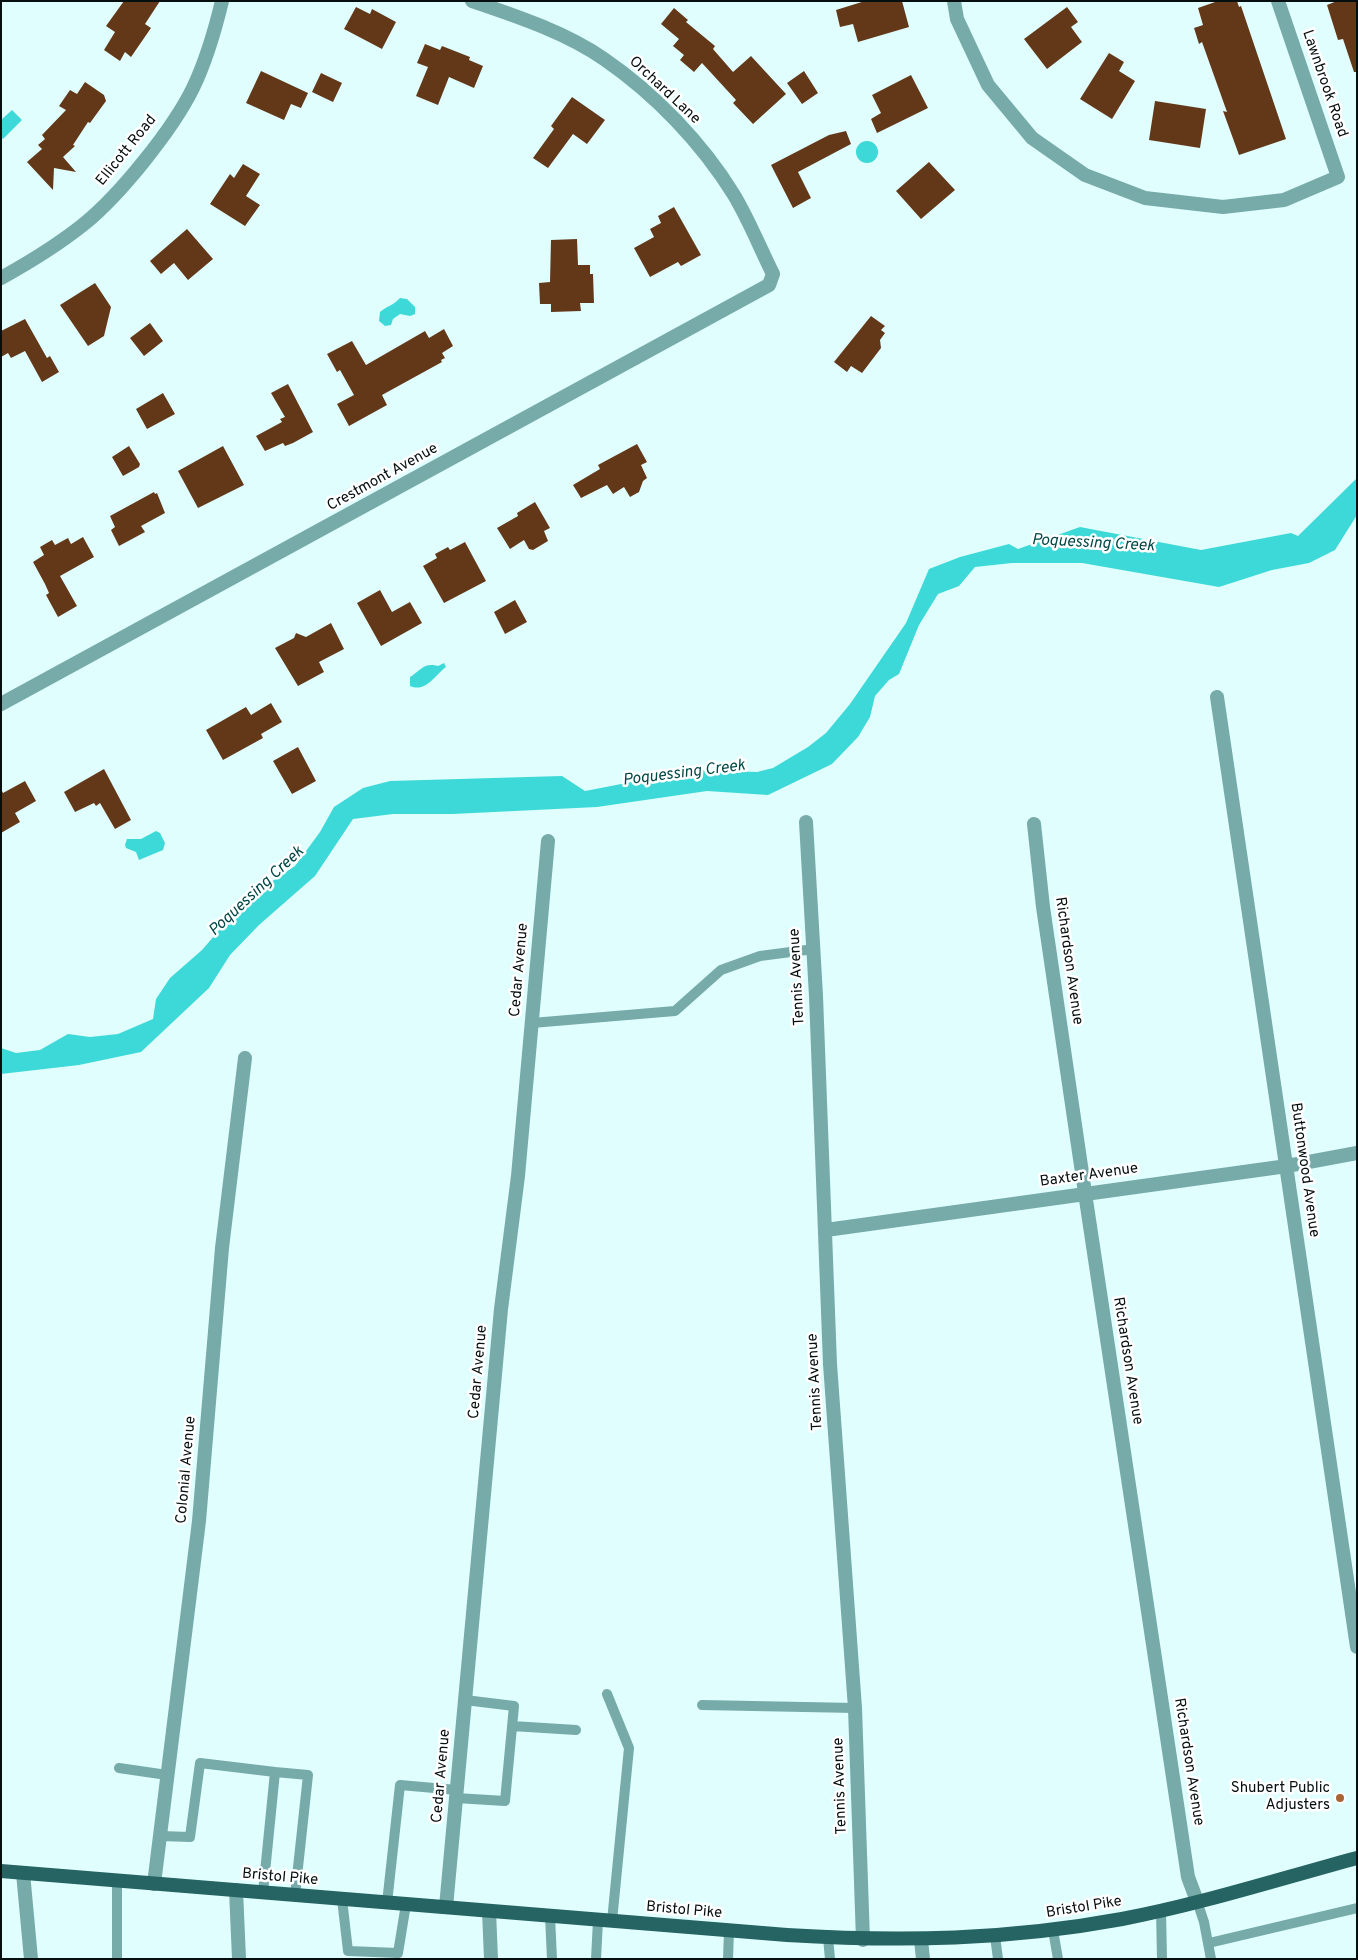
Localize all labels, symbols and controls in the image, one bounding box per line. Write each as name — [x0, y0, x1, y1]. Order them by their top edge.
street label: Lawnbrook Road — [1297, 28, 1351, 140]
street label: Orchard Lane — [625, 53, 703, 129]
street label: Ellicott Road — [93, 112, 161, 190]
street label: Crestmont Avenue — [324, 440, 442, 516]
water label: Poquessing Creek — [1031, 531, 1155, 557]
water label: Poquessing Creek — [622, 757, 746, 791]
water label: Poquessing Creek — [205, 843, 309, 941]
street label: Richardson Avenue — [1050, 896, 1086, 1026]
street label: Cedar Avenue — [507, 922, 533, 1018]
street label: Tennis Avenue — [786, 928, 810, 1026]
street label: Buttonwood Avenue — [1286, 1102, 1322, 1238]
street label: Baxter Avenue — [1039, 1160, 1139, 1192]
street label: Richardson Avenue — [1108, 1296, 1146, 1426]
street label: Cedar Avenue — [466, 1324, 492, 1420]
street label: Tennis Avenue — [804, 1333, 828, 1431]
street label: Colonial Avenue — [173, 1415, 201, 1525]
street label: Richardson Avenue — [1169, 1697, 1207, 1827]
street label: Cedar Avenue — [429, 1728, 455, 1824]
street label: Tennis Avenue — [830, 1737, 852, 1835]
place label: Shubert Public Adjusters — [1231, 1780, 1330, 1815]
marker: Shubert Public Adjusters — [1334, 1792, 1346, 1804]
street label: Bristol Pike — [241, 1866, 319, 1890]
street label: Bristol Pike — [1045, 1893, 1123, 1923]
street label: Bristol Pike — [645, 1899, 723, 1923]

